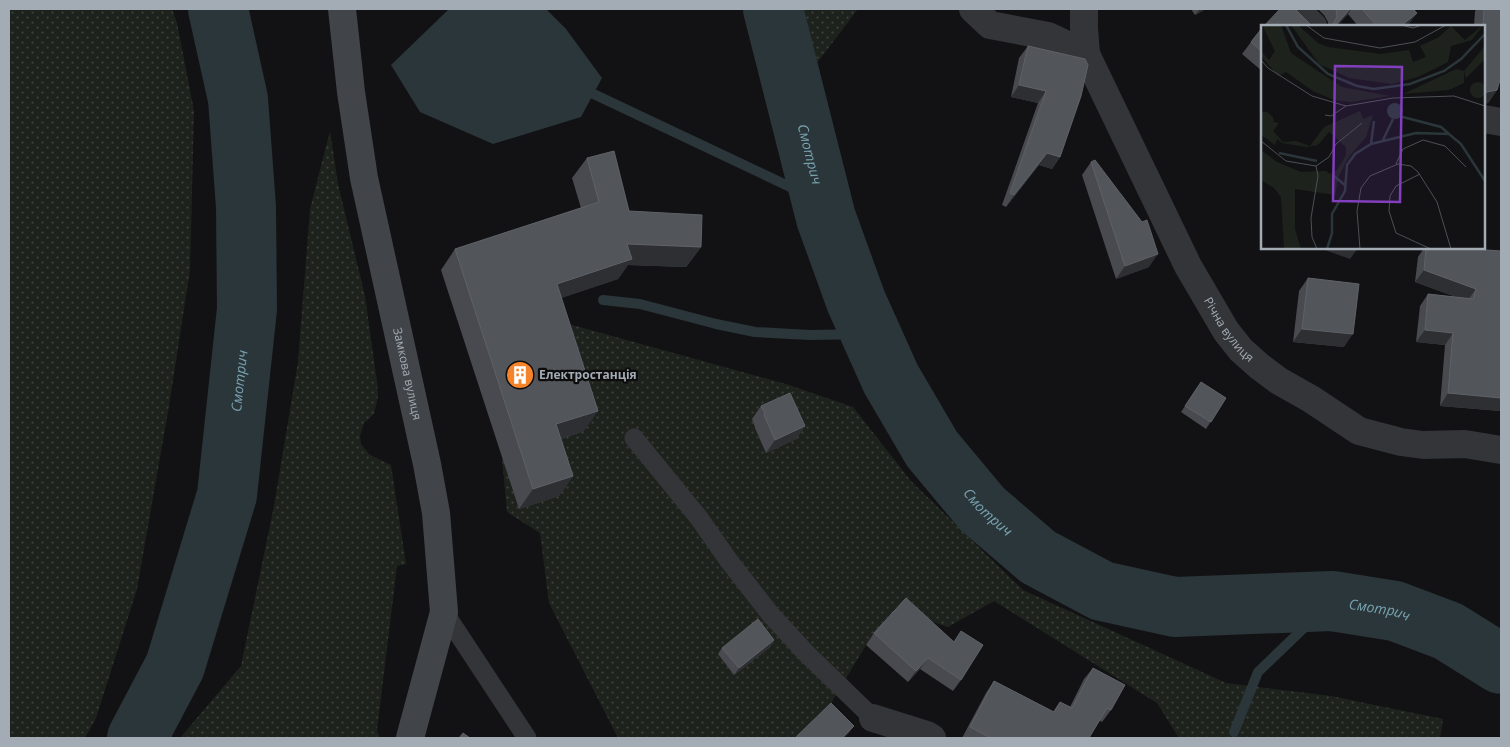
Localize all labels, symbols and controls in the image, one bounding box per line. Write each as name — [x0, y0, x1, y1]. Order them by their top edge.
inset map — [1261, 25, 1485, 249]
water label: Смотрич — [794, 122, 827, 187]
street label: Річна вулиця — [1200, 294, 1258, 366]
street label: Замкова вулиця — [389, 326, 426, 422]
water label: Смотрич — [226, 349, 252, 413]
building icon: Електростанція — [505, 360, 535, 390]
place label: Електростанція — [539, 366, 637, 383]
water label: Смотрич — [959, 484, 1017, 540]
water label: Смотрич — [1348, 594, 1413, 625]

